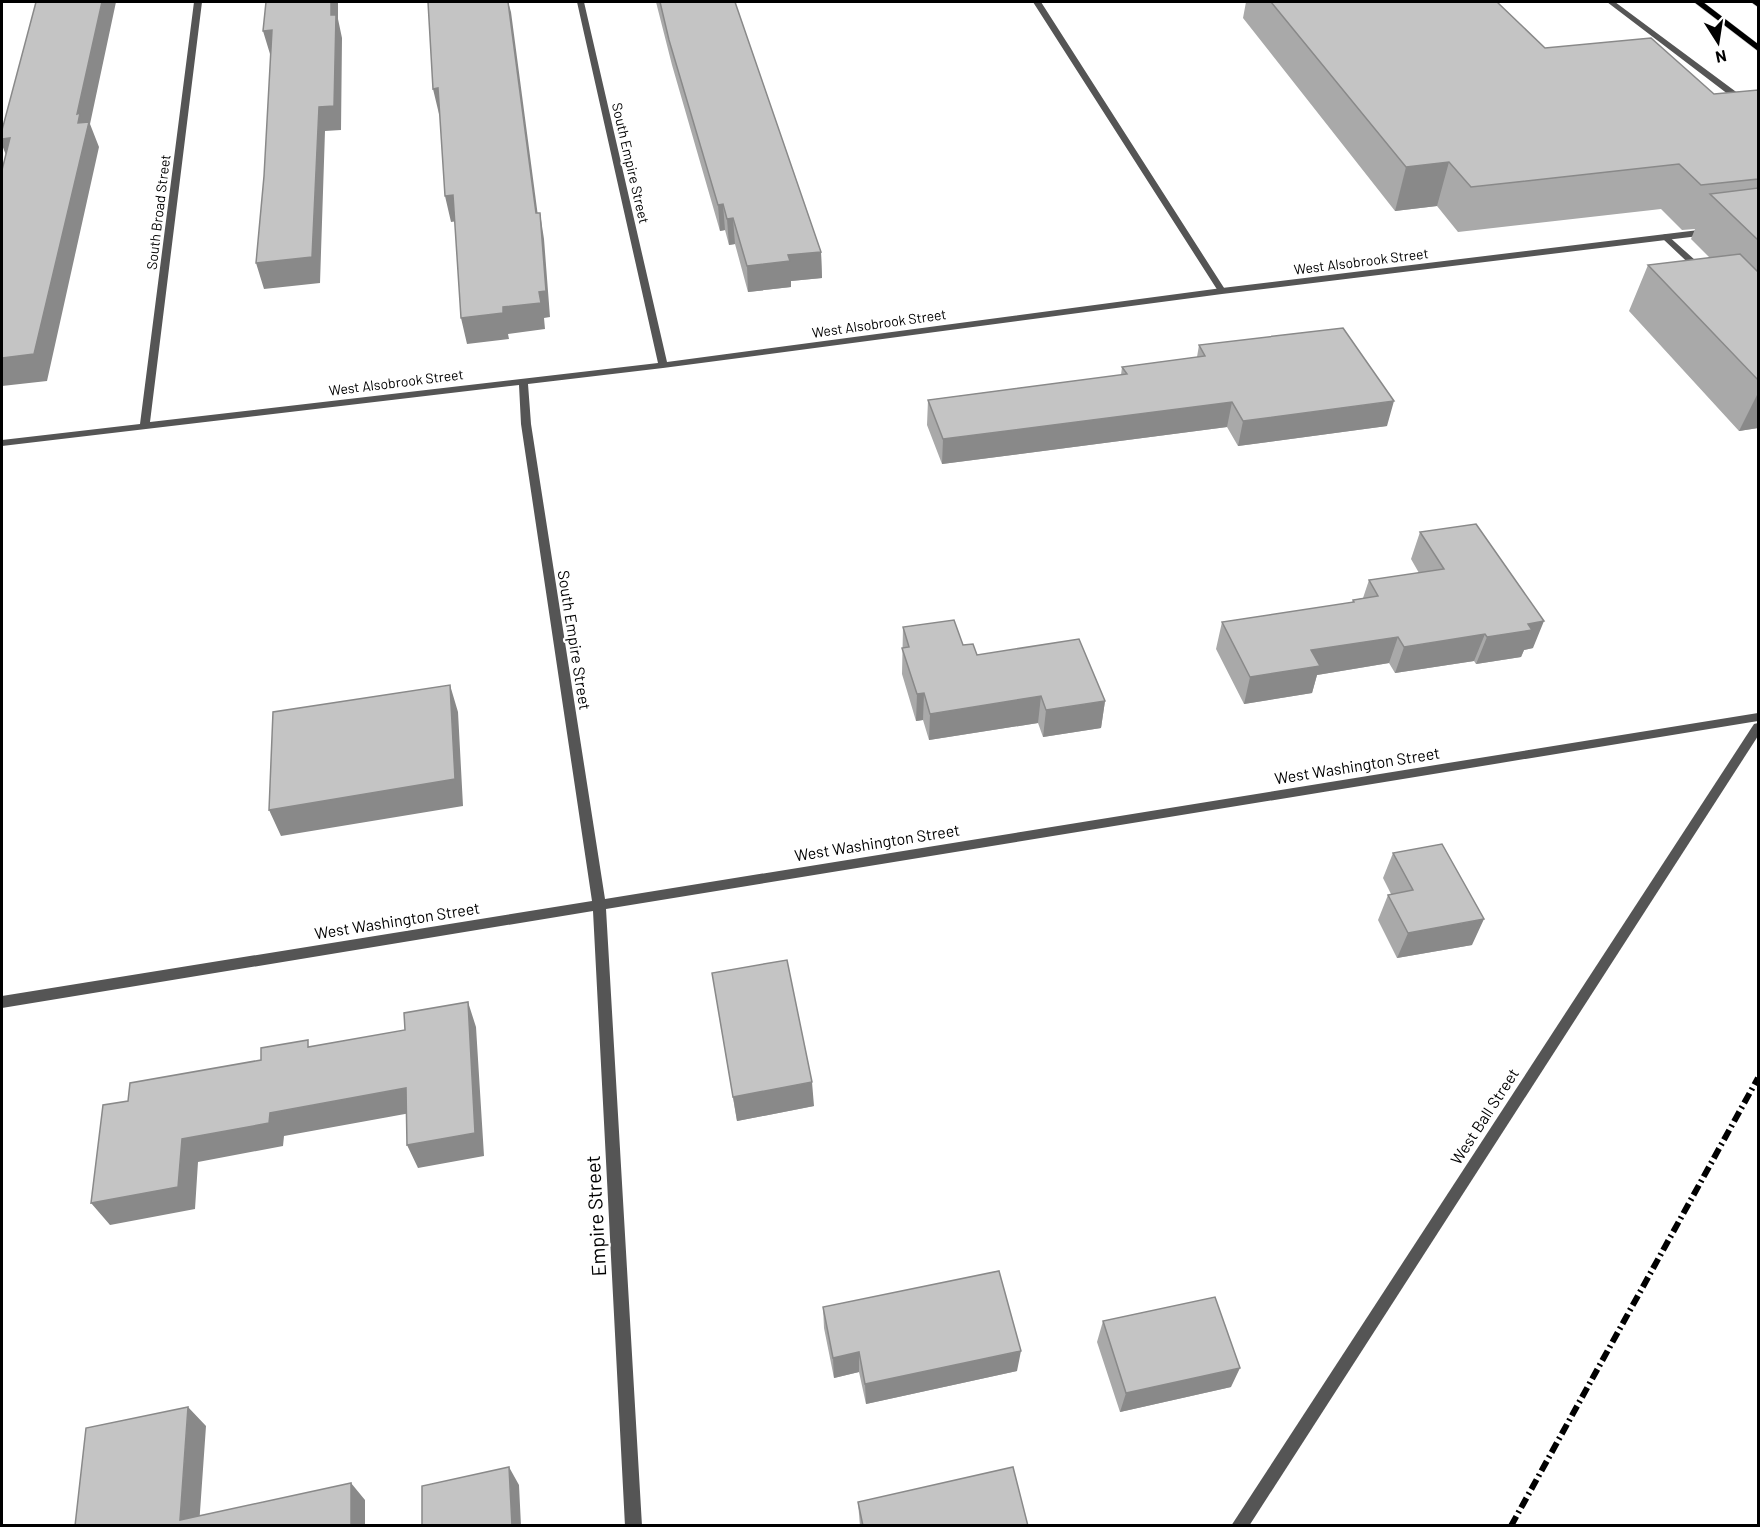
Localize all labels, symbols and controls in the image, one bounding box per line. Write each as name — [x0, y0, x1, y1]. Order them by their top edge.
north arrow — [1688, 12, 1748, 72]
text: N — [1714, 47, 1728, 68]
street label: South Empire Street — [609, 101, 653, 225]
street label: South Broad Street — [142, 153, 174, 271]
street label: West Alsobrook Street — [1293, 244, 1429, 278]
street label: West Alsobrook Street — [811, 305, 947, 341]
street label: West Alsobrook Street — [328, 365, 464, 399]
street label: South Empire Street — [555, 569, 595, 711]
street label: West Washington Street — [1273, 743, 1441, 787]
street label: West Washington Street — [793, 820, 961, 864]
street label: West Washington Street — [313, 898, 481, 942]
street label: West Ball Street — [1446, 1064, 1522, 1168]
street label: Empire Street — [580, 1155, 610, 1277]

